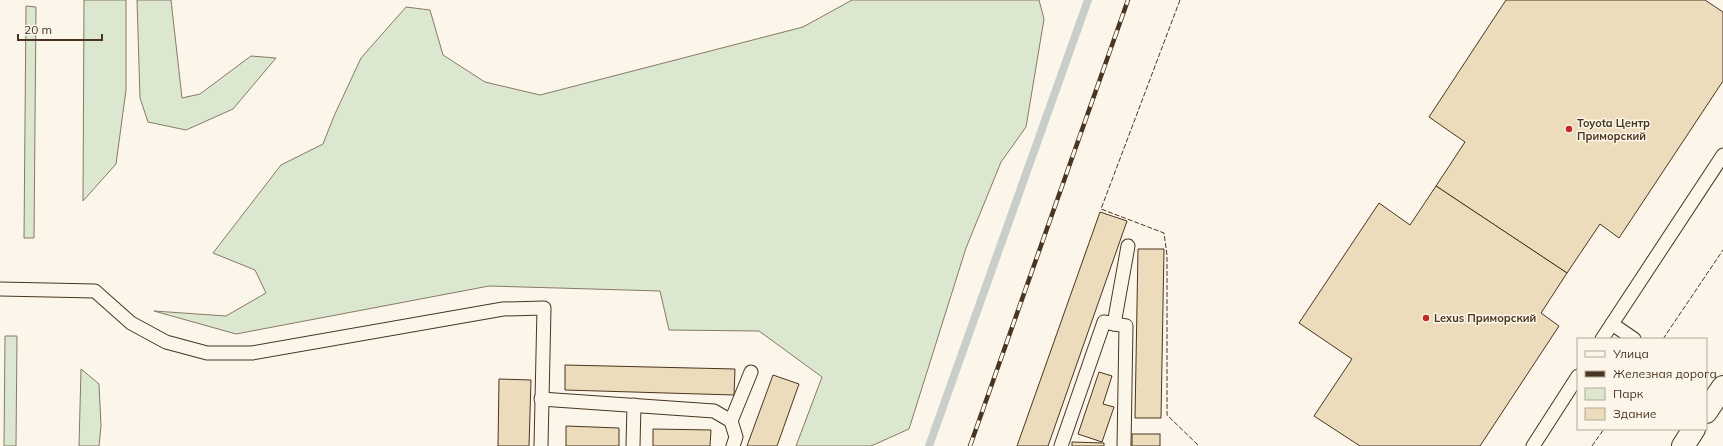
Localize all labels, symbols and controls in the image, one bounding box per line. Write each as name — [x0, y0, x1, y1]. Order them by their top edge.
scale bar — [18, 16, 102, 42]
text: 20 m — [24, 22, 52, 37]
place label: Toyota Центр Приморский — [1577, 116, 1650, 143]
marker: Toyota Центр Приморский — [1564, 124, 1574, 134]
place label: Lexus Приморский — [1434, 311, 1536, 325]
marker: Lexus Приморский — [1421, 313, 1431, 323]
legend — [1577, 338, 1707, 430]
text: Улица — [1612, 346, 1649, 361]
text: Железная дорога — [1613, 366, 1717, 381]
text: Парк — [1613, 386, 1644, 401]
text: Здание — [1613, 406, 1657, 421]

